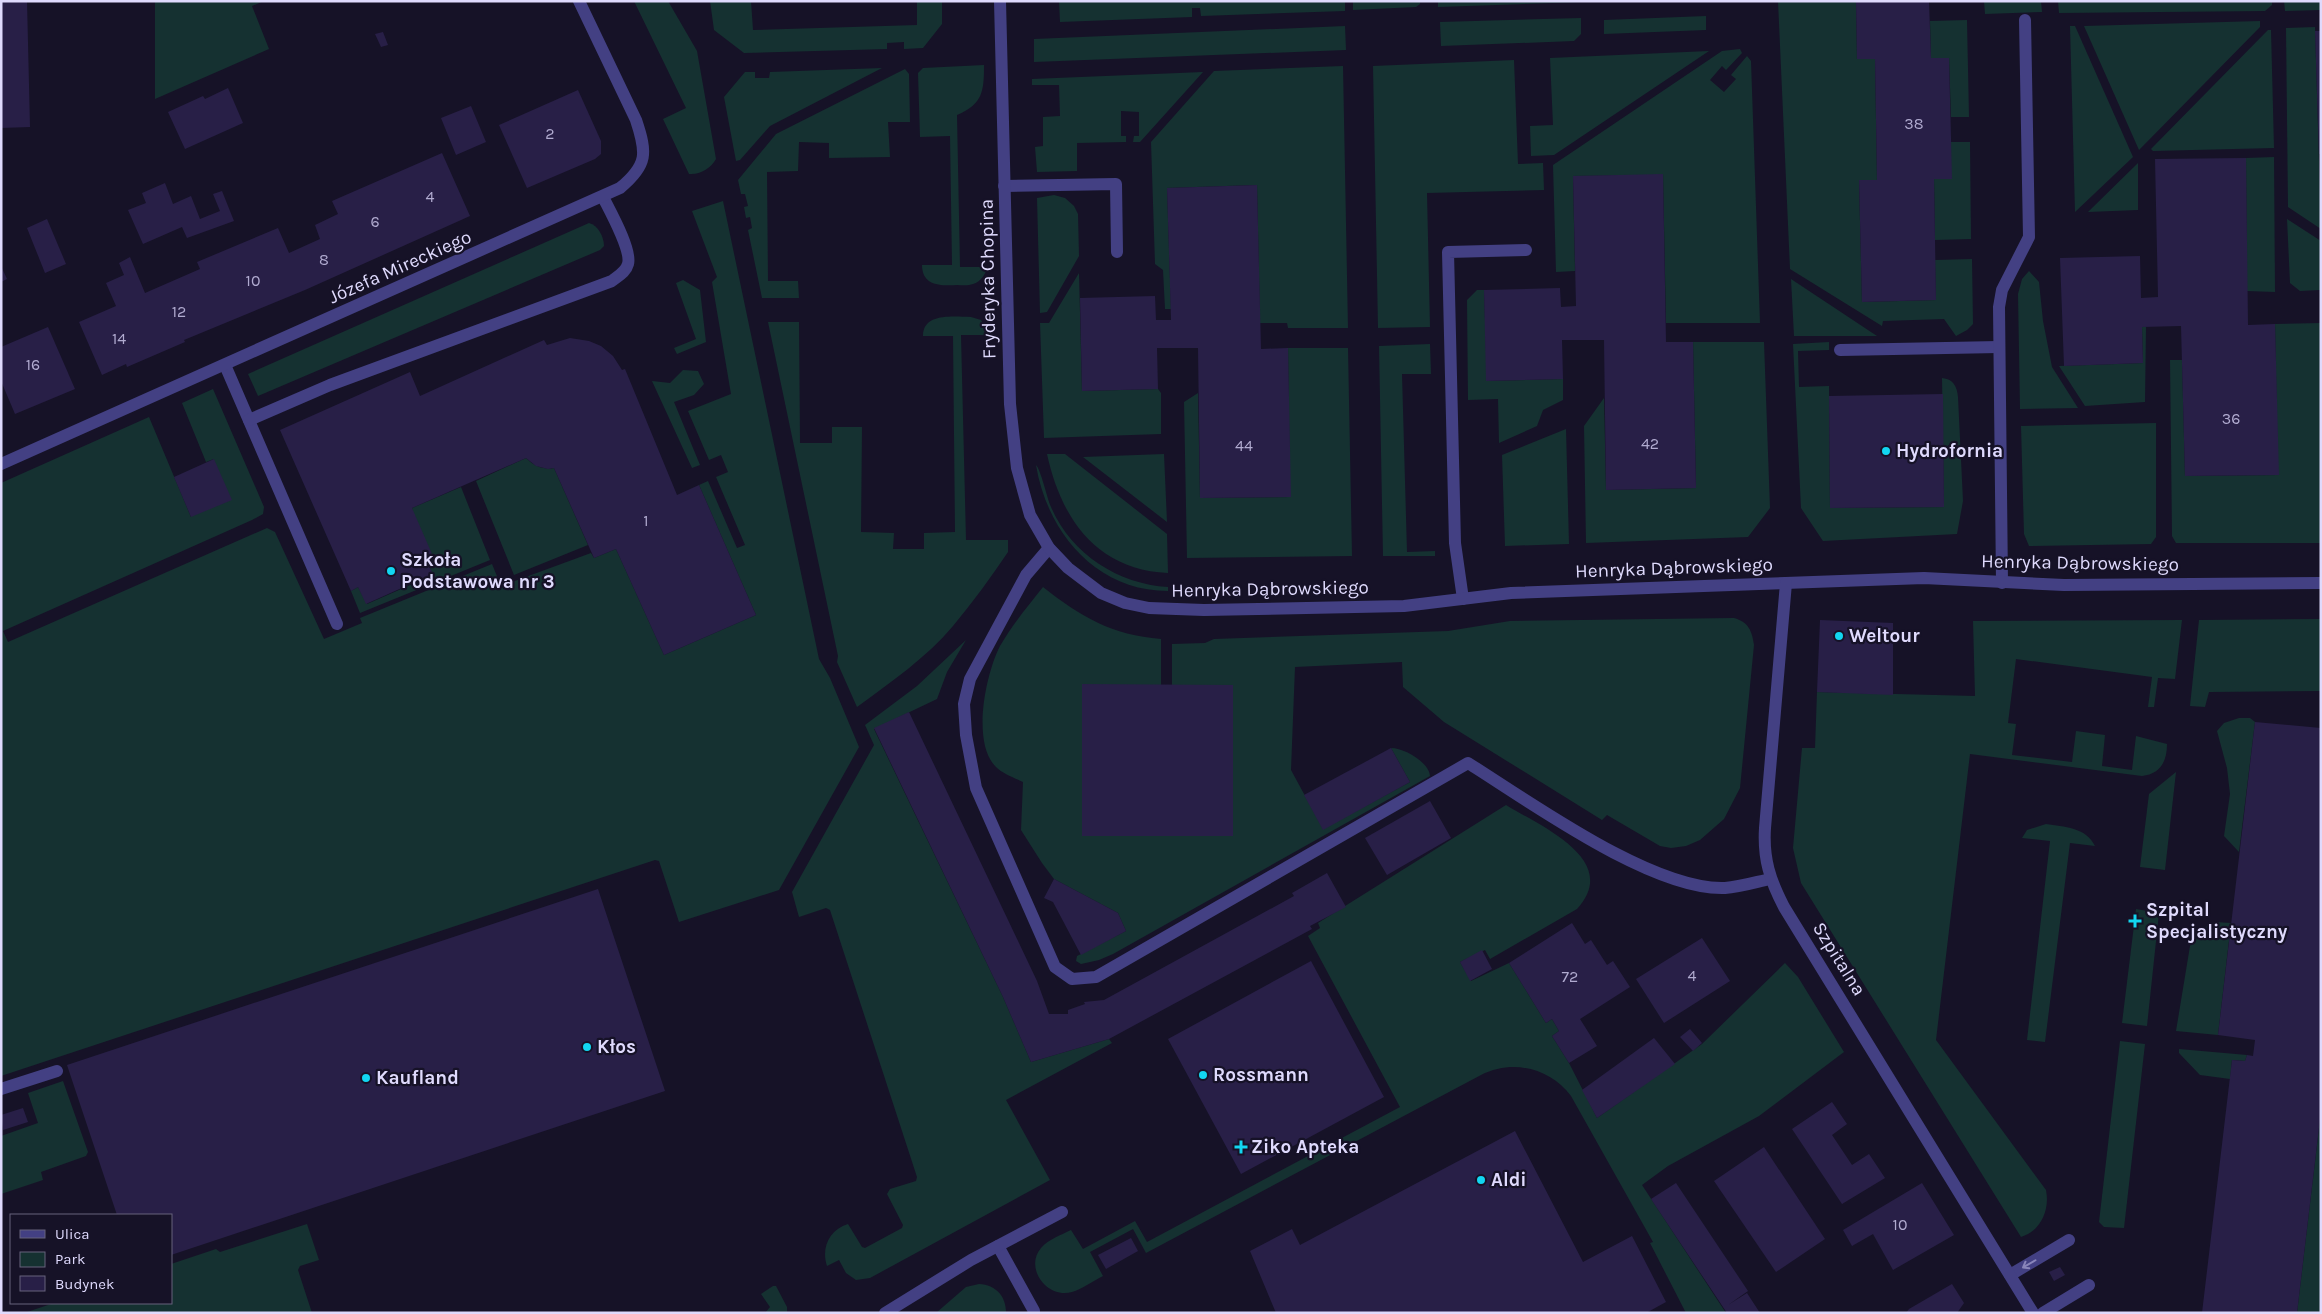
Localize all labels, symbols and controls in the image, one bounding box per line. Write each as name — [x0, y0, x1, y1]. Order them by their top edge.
house number: 38 — [1904, 114, 1924, 133]
house number: 2 — [545, 124, 555, 143]
house number: 4 — [426, 187, 435, 206]
street label: Fryderyka Chopina — [976, 199, 1000, 359]
house number: 6 — [370, 212, 380, 231]
street label: Józefa Mireckiego — [325, 226, 475, 308]
house number: 8 — [319, 250, 329, 269]
house number: 10 — [246, 271, 260, 290]
house number: 12 — [172, 302, 186, 321]
house number: 14 — [112, 329, 126, 348]
house number: 16 — [26, 355, 40, 374]
house number: 36 — [2222, 409, 2240, 428]
house number: 42 — [1641, 434, 1659, 453]
house number: 44 — [1235, 436, 1253, 455]
place label: Hydrofornia — [1896, 440, 2003, 462]
marker: Hydrofornia — [1880, 445, 1892, 457]
house number: 1 — [643, 511, 649, 530]
place label: Szkoła Podstawowa nr 3 — [401, 549, 554, 593]
street label: Henryka Dąbrowskiego — [1981, 550, 2179, 576]
street label: Henryka Dąbrowskiego — [1575, 554, 1773, 582]
marker: Szkoła Podstawowa nr 3 — [385, 565, 397, 577]
street label: Henryka Dąbrowskiego — [1171, 576, 1369, 602]
place label: Weltour — [1849, 625, 1920, 647]
marker: Weltour — [1833, 630, 1845, 642]
place label: Szpital Specjalistyczny — [2146, 899, 2288, 943]
marker: Szpital Specjalistyczny — [2128, 914, 2142, 928]
street label: Szpitalna — [1808, 918, 1870, 1000]
house number: 4 — [1688, 966, 1697, 985]
house number: 72 — [1562, 967, 1578, 986]
place label: Kłos — [597, 1036, 636, 1058]
marker: Kłos — [581, 1041, 593, 1053]
place label: Rossmann — [1213, 1064, 1309, 1086]
place label: Kaufland — [376, 1067, 459, 1089]
marker: Rossmann — [1197, 1069, 1209, 1081]
marker: Kaufland — [360, 1072, 372, 1084]
place label: Ziko Apteka — [1251, 1136, 1359, 1158]
marker: Ziko Apteka — [1235, 1141, 1247, 1153]
place label: Aldi — [1491, 1169, 1527, 1191]
marker: Aldi — [1475, 1174, 1487, 1186]
legend — [10, 1214, 172, 1304]
house number: 10 — [1893, 1215, 1907, 1234]
text: Ulica — [55, 1225, 89, 1243]
text: Park — [55, 1250, 85, 1268]
one-way arrow — [2023, 1260, 2037, 1270]
text: Budynek — [55, 1275, 114, 1293]

